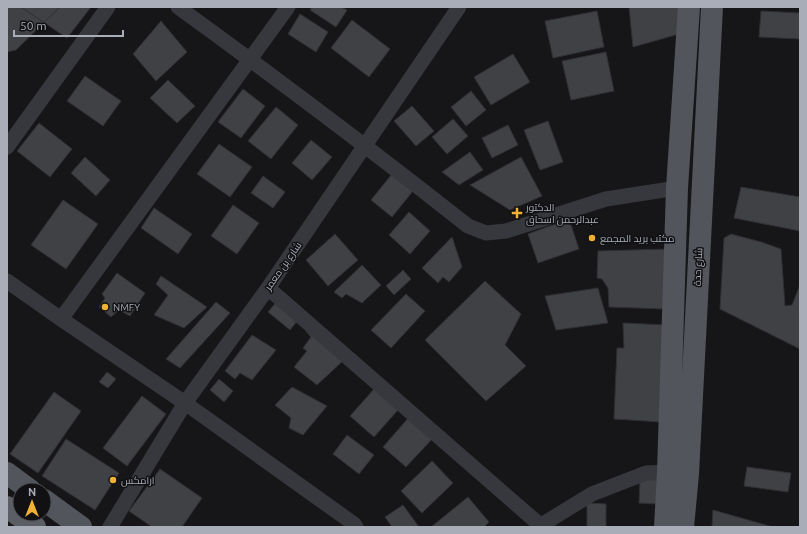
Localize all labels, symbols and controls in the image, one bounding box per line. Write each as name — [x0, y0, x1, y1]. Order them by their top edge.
scale bar — [14, 12, 123, 38]
text: 50 m — [20, 19, 47, 32]
place label: الدكتور عبدالرحمن اسحاق — [525, 202, 599, 226]
marker: الدكتور عبدالرحمن اسحاق — [511, 207, 523, 219]
marker: مكتب بريد المجمع — [587, 233, 597, 243]
place label: مكتب بريد المجمع — [600, 233, 674, 245]
street label: شارع بن معمر — [262, 240, 304, 294]
street label: شارع حدة — [692, 248, 705, 287]
marker: NMFY — [100, 302, 110, 312]
place label: NMFY — [113, 302, 140, 313]
marker: ارامكس — [108, 475, 118, 485]
place label: ارامكس — [121, 475, 154, 487]
north arrow — [12, 482, 52, 522]
text: N — [28, 486, 36, 498]

